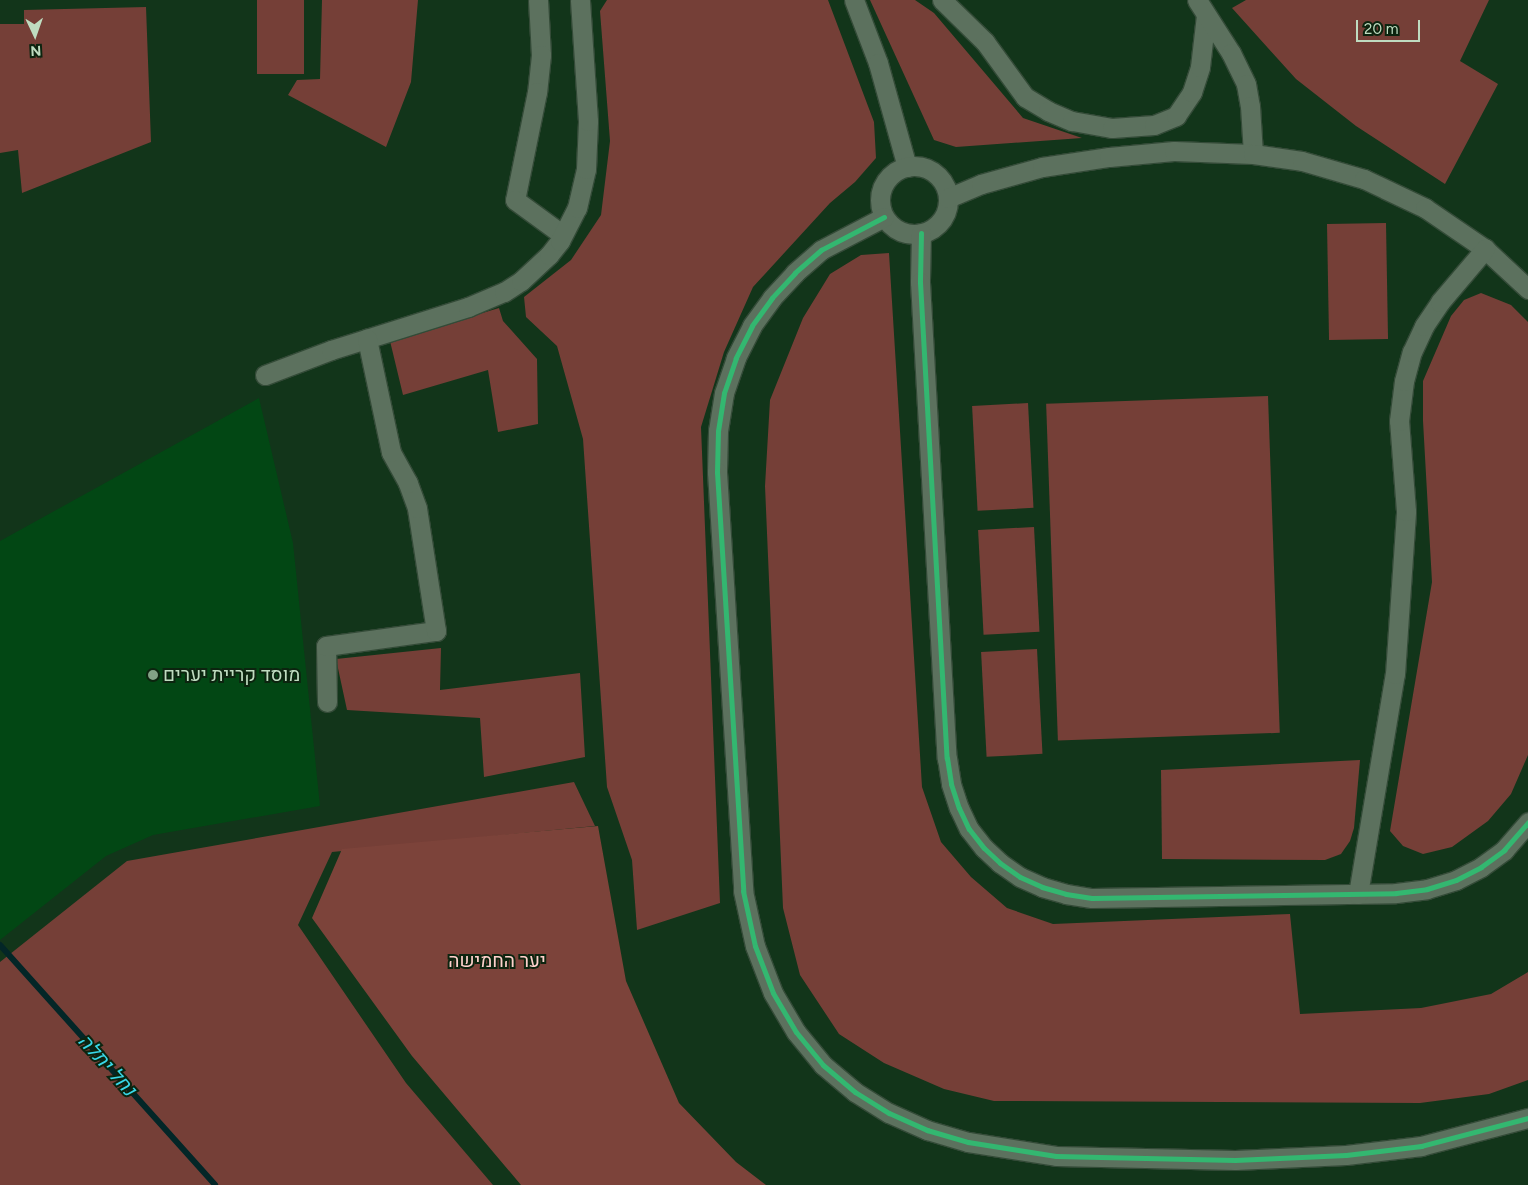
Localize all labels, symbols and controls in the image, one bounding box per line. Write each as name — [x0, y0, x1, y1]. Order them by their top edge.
north arrow — [10, 10, 60, 60]
scale bar — [1358, 10, 1422, 42]
text: 20 m — [1364, 20, 1398, 38]
text: N — [30, 42, 42, 59]
place label: מוסד קריית יערים — [163, 664, 300, 686]
marker: מוסד קריית יערים — [147, 669, 159, 681]
park label: יער החמישה — [448, 950, 546, 972]
water label: נחל יתלה — [73, 1029, 141, 1101]

